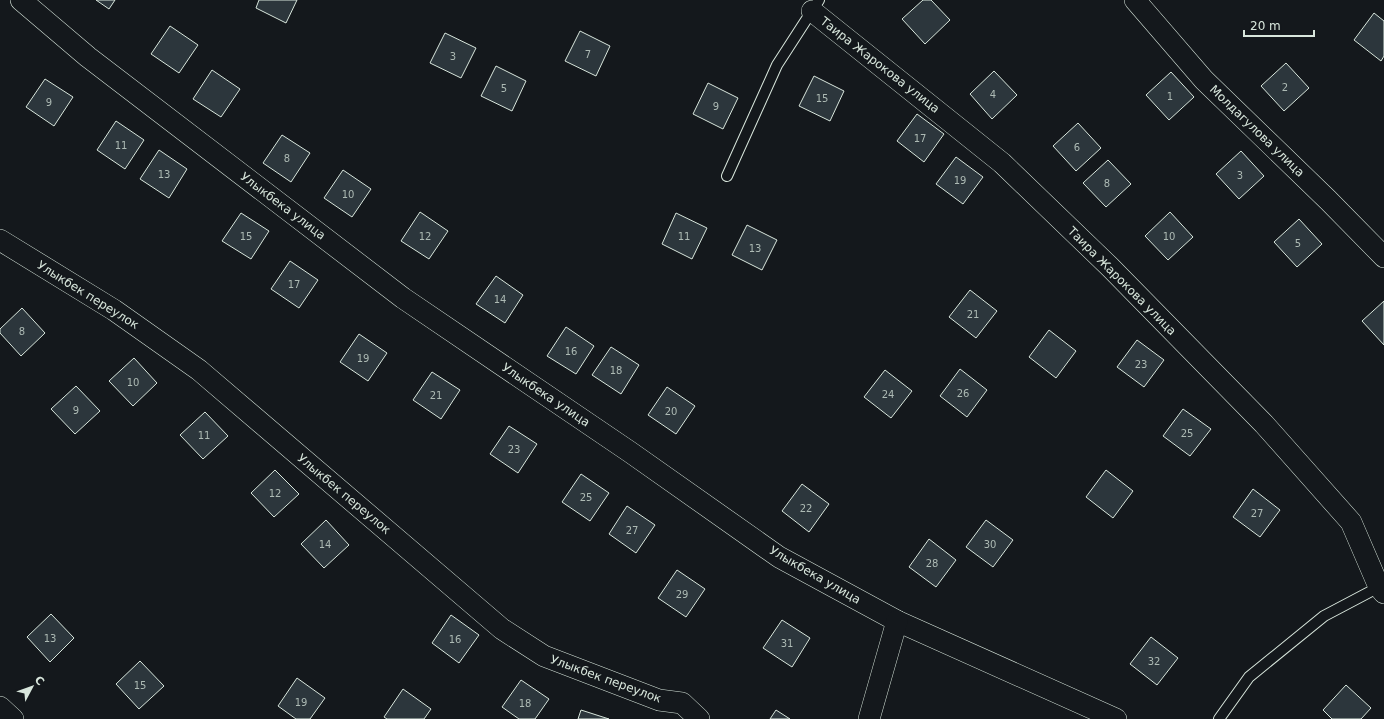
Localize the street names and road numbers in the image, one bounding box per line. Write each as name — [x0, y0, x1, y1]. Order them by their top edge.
street label: Таира Жарокова улица — [817, 13, 942, 116]
street label: Молдагулова улица — [1207, 82, 1307, 180]
street label: Улыкбека улица — [238, 169, 328, 243]
street label: Таира Жарокова улица — [1064, 223, 1179, 338]
street label: Улыкбек переулок — [35, 258, 141, 332]
street label: Улыкбека улица — [499, 360, 593, 430]
street label: Улыкбек переулок — [295, 451, 393, 537]
street label: Улыкбека улица — [767, 543, 863, 607]
street label: Улыкбек переулок — [549, 652, 663, 706]

